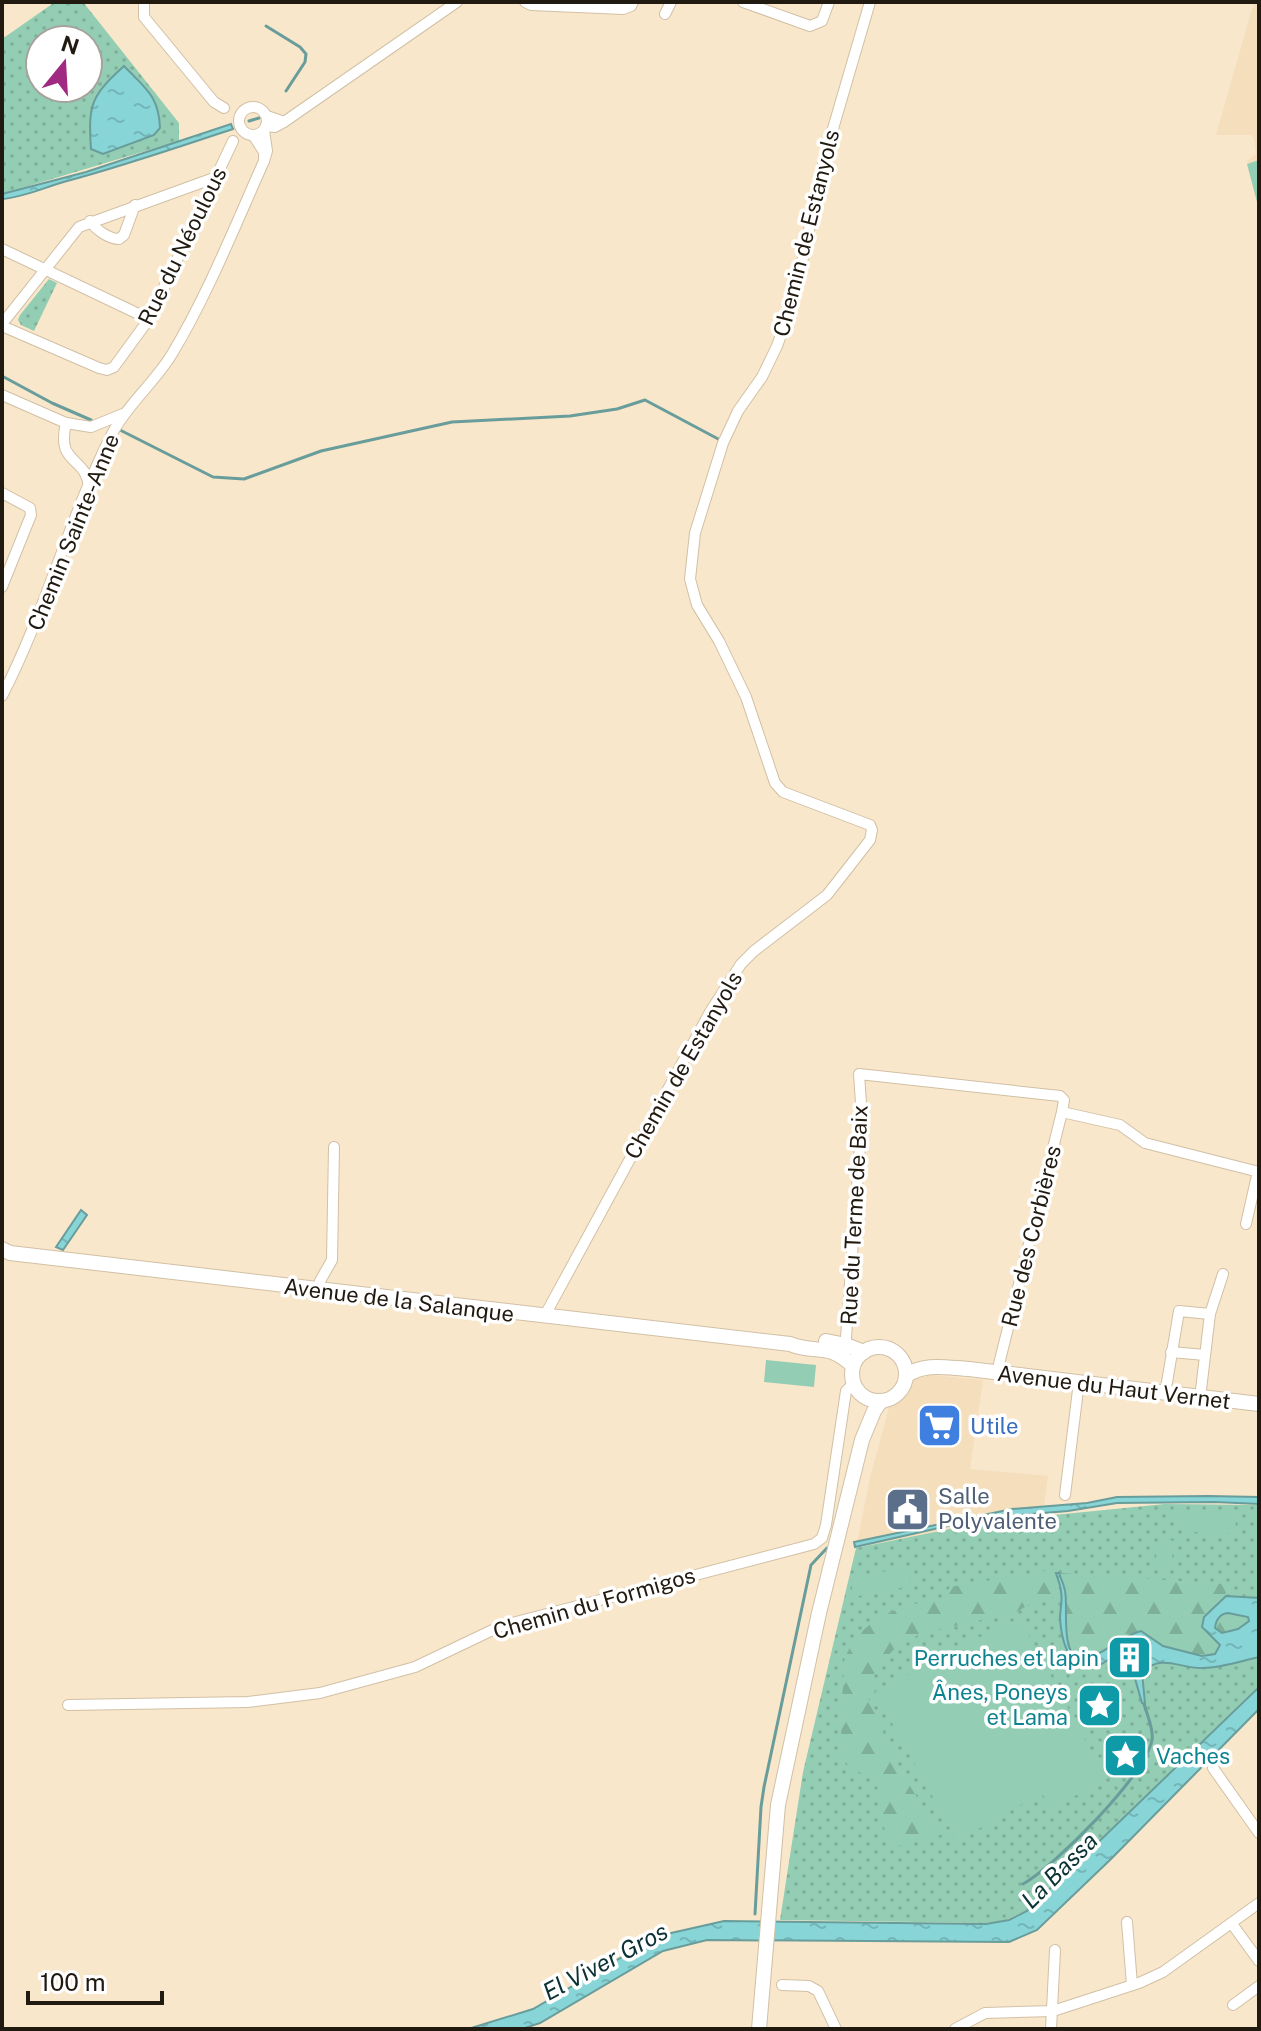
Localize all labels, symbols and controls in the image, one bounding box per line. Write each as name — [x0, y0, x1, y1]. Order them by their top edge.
north arrow — [24, 24, 104, 104]
text: N — [58, 30, 82, 60]
street label: Chemin de Estanyols — [768, 127, 844, 339]
street label: Rue du Néoulous — [132, 163, 232, 329]
street label: Chemin Sainte-Anne — [22, 430, 124, 634]
street label: Chemin de Estanyols — [619, 967, 747, 1163]
street label: Rue du Terme de Baix — [835, 1104, 873, 1326]
street label: Rue des Corbières — [996, 1143, 1066, 1329]
street label: Avenue de la Salanque — [282, 1273, 516, 1327]
street label: Avenue du Haut Vernet — [996, 1360, 1232, 1414]
supermarket icon: Utile — [915, 1402, 963, 1450]
place label: Utile — [970, 1413, 1018, 1439]
place label: Salle Polyvalente — [938, 1483, 1057, 1534]
public building icon: Salle Polyvalente — [883, 1485, 931, 1533]
street label: Chemin du Formigos — [490, 1562, 698, 1644]
building icon: Perruches et lapin — [1106, 1634, 1154, 1682]
place label: Perruches et lapin — [914, 1645, 1099, 1671]
place label: Ânes, Poneys et Lama — [932, 1679, 1068, 1730]
place icon: Ânes, Poneys et Lama — [1075, 1681, 1123, 1729]
place icon: Vaches — [1101, 1732, 1149, 1780]
place label: Vaches — [1156, 1743, 1230, 1769]
water label: La Bassa — [1015, 1826, 1103, 1914]
water label: El Viver Gros — [538, 1916, 672, 2006]
scale bar — [28, 1955, 162, 2005]
text: 100 m — [40, 1968, 106, 1996]

